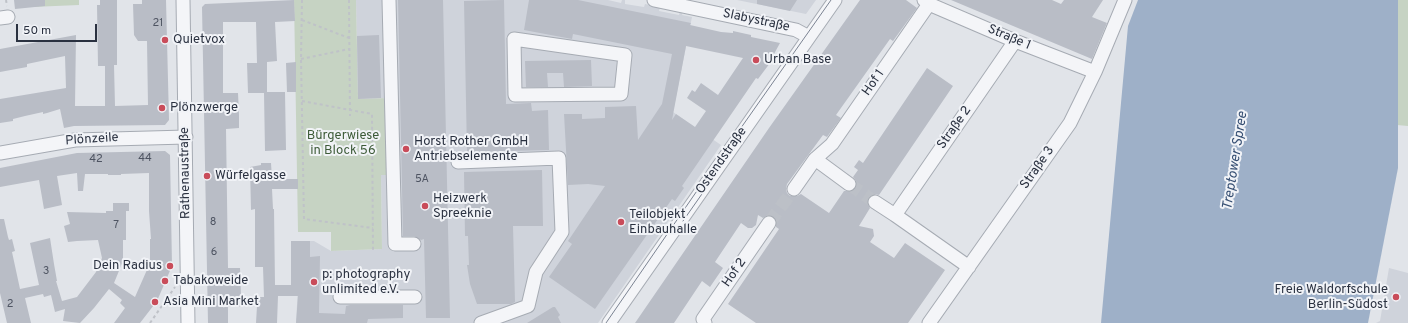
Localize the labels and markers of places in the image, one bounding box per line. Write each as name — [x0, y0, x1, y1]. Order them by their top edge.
place label: Quietvox — [173, 32, 225, 48]
marker: Quietvox — [160, 35, 170, 45]
place label: Urban Base — [764, 52, 831, 68]
marker: Urban Base — [751, 55, 761, 65]
place label: Plönzwerge — [170, 100, 238, 116]
marker: Plönzwerge — [157, 103, 167, 113]
place label: Horst Rother GmbH Antriebselemente — [414, 134, 528, 165]
marker: Horst Rother GmbH Antriebselemente — [401, 144, 411, 154]
place label: Würfelgasse — [215, 168, 286, 184]
marker: Würfelgasse — [202, 171, 212, 181]
place label: Heizwerk Spreeknie — [433, 191, 492, 222]
marker: Heizwerk Spreeknie — [420, 201, 430, 211]
place label: Teilobjekt Einbauhalle — [629, 207, 697, 238]
marker: Teilobjekt Einbauhalle — [616, 217, 626, 227]
place label: Dein Radius — [93, 258, 162, 274]
marker: Dein Radius — [165, 261, 175, 271]
place label: p: photography unlimited e.V. — [322, 267, 410, 298]
place label: Tabakoweide — [173, 273, 248, 289]
marker: Tabakoweide — [160, 276, 170, 286]
marker: p: photography unlimited e.V. — [309, 277, 319, 287]
place label: Freie Waldorfschule Berlin-Südost — [1275, 282, 1388, 313]
marker: Freie Waldorfschule Berlin-Südost — [1391, 292, 1401, 302]
place label: Asia Mini Market — [163, 294, 259, 310]
marker: Asia Mini Market — [150, 297, 160, 307]

